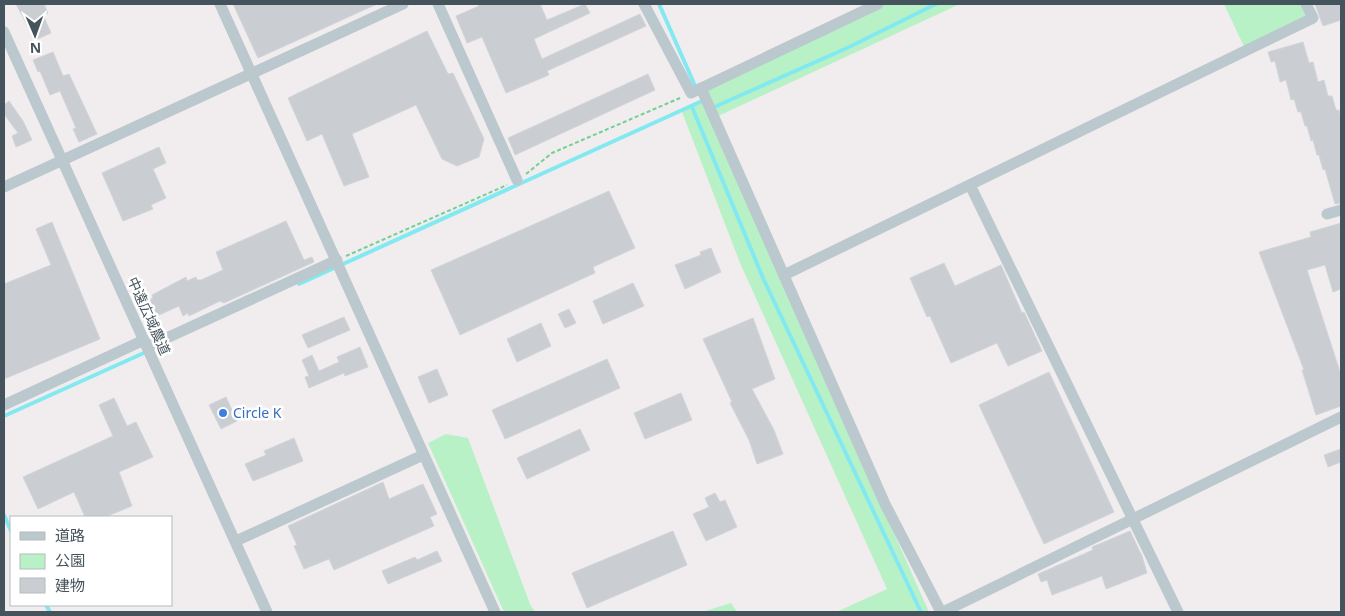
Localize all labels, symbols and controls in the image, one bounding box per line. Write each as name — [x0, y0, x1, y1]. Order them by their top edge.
north arrow — [10, 10, 60, 60]
text: N — [29, 39, 41, 58]
street label: 中遠広域農道 — [124, 274, 175, 358]
place label: Circle K — [233, 403, 282, 422]
marker: Circle K — [217, 407, 229, 419]
legend — [10, 516, 172, 606]
text: 道路 — [55, 525, 85, 545]
text: 公園 — [55, 550, 85, 570]
text: 建物 — [55, 575, 85, 595]

